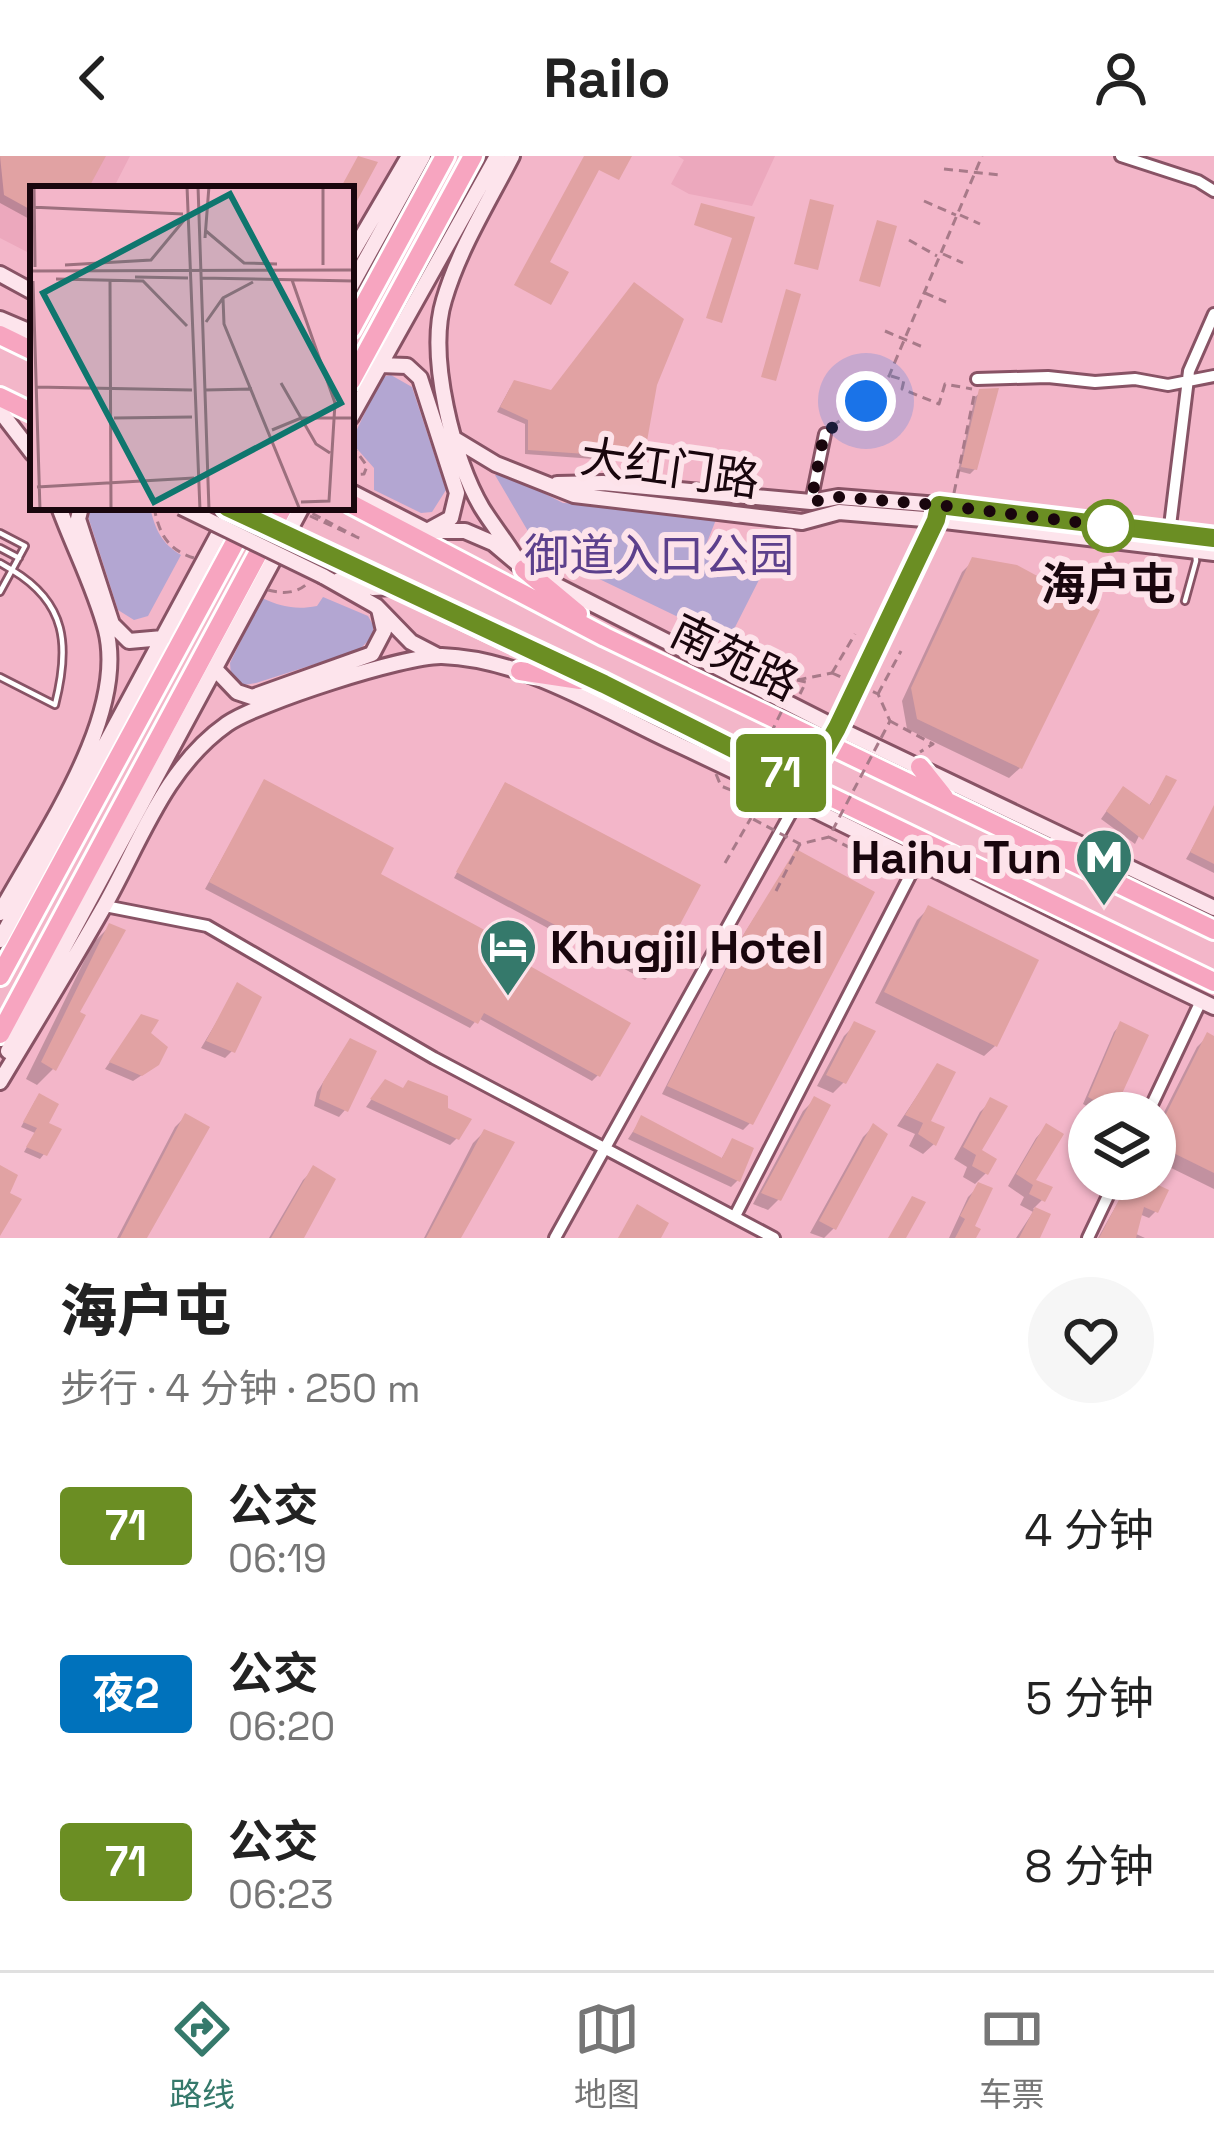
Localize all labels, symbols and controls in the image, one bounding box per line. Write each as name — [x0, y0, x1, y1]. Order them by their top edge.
text: Railo — [543, 44, 671, 113]
icon: back — [60, 45, 126, 111]
icon: person — [1088, 45, 1154, 111]
inset map — [30, 186, 354, 510]
your location — [836, 371, 896, 431]
street label: 大红门路 — [577, 428, 763, 509]
marker: 海户屯 — [1083, 501, 1133, 551]
park label: 御道入口公园 — [524, 527, 794, 584]
place label: 海户屯 — [1040, 556, 1176, 613]
street label: 南苑路 — [662, 602, 808, 713]
line badge: 71 — [727, 734, 835, 812]
text: 71 — [760, 746, 802, 799]
metro station icon: Haihu Tun — [1073, 826, 1135, 908]
place label: Haihu Tun — [851, 829, 1062, 886]
hotel icon: Khugjil Hotel — [477, 916, 539, 998]
place label: Khugjil Hotel — [550, 919, 823, 976]
map controls — [1068, 1092, 1176, 1200]
button: layers — [1068, 1092, 1176, 1200]
text: 海户屯 — [60, 1275, 231, 1348]
button: heart — [1028, 1277, 1154, 1403]
text: 步行 · 4 分钟 · 250 m — [60, 1364, 421, 1413]
text: 公交 — [228, 1477, 318, 1534]
text: 71 — [105, 1499, 147, 1552]
text: 4 分钟 — [1024, 1502, 1154, 1559]
text: 06:19 — [228, 1534, 327, 1583]
text: 公交 — [228, 1645, 318, 1702]
text: 夜2 — [93, 1667, 159, 1720]
text: 5 分钟 — [1025, 1670, 1154, 1727]
text: 06:20 — [228, 1702, 335, 1751]
text: 公交 — [228, 1813, 318, 1870]
text: 71 — [105, 1835, 147, 1888]
text: 8 分钟 — [1024, 1838, 1154, 1895]
text: 06:23 — [228, 1870, 334, 1919]
tab: 路线 — [169, 1996, 235, 2116]
tab: 地图 — [574, 1996, 640, 2116]
tab: 车票 — [979, 1996, 1045, 2116]

